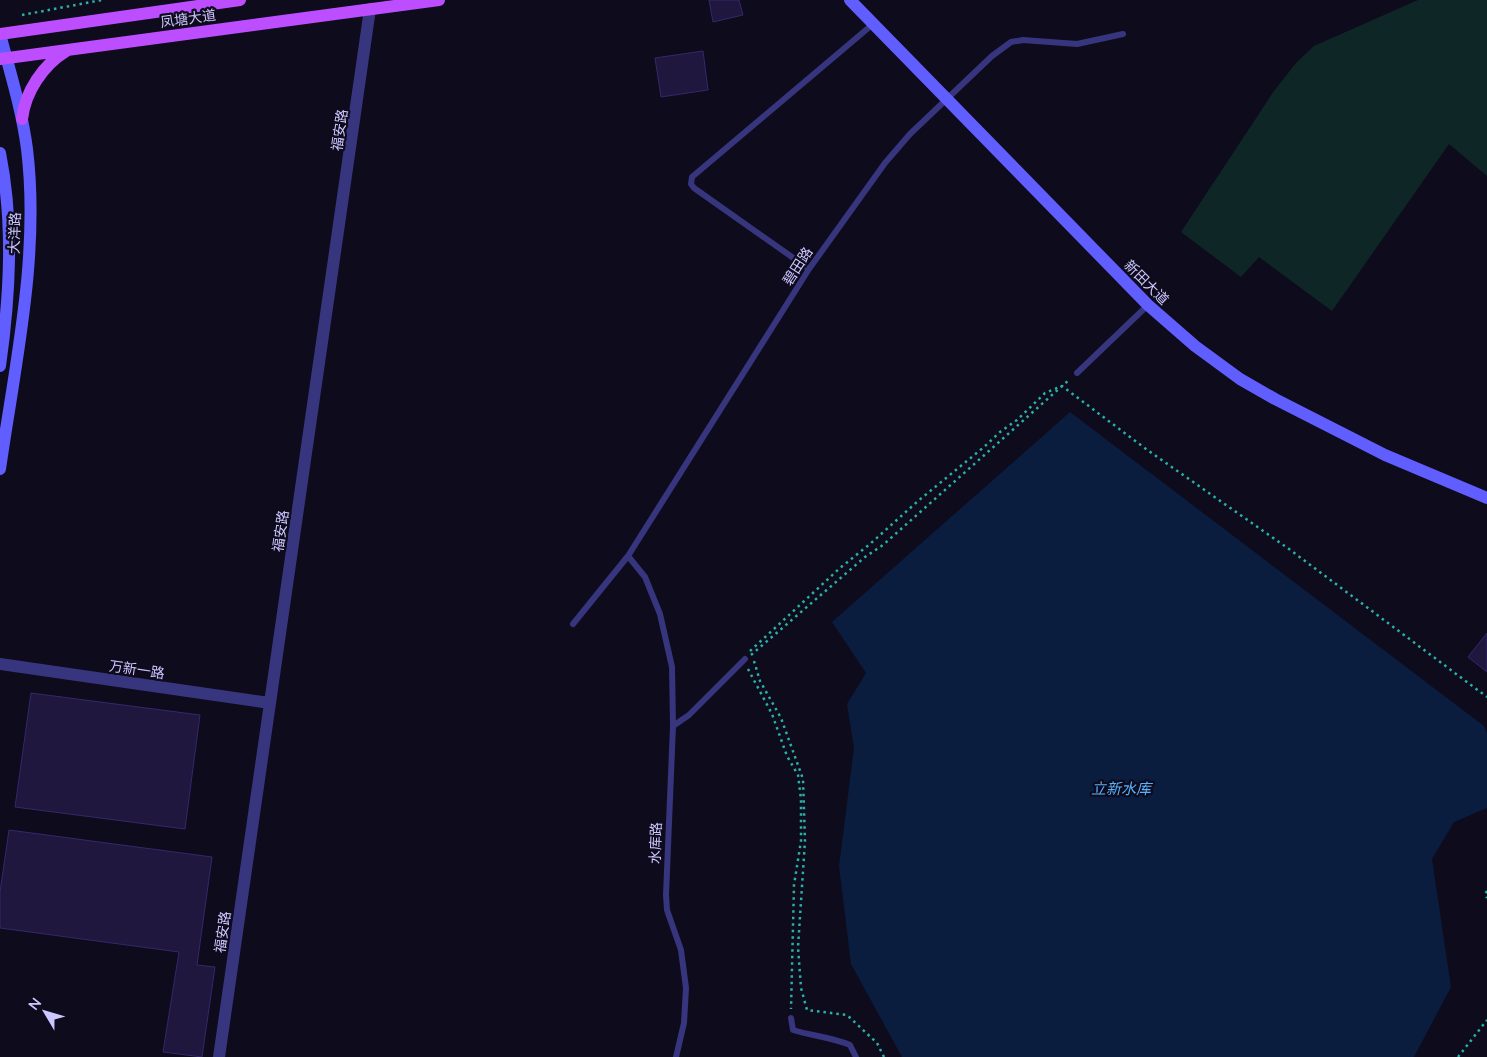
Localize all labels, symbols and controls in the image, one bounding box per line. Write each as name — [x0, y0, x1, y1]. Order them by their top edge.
street label: 凤塘大道 — [159, 6, 217, 30]
street label: 福安路 — [328, 108, 350, 152]
street label: 大洋路 — [5, 212, 23, 254]
street label: 碧田路 — [778, 244, 816, 288]
street label: 新田大道 — [1121, 256, 1173, 308]
street label: 福安路 — [269, 509, 291, 553]
street label: 万新一路 — [108, 657, 166, 681]
water label: 立新水库 — [1091, 779, 1154, 797]
street label: 水库路 — [646, 822, 664, 864]
street label: 福安路 — [211, 910, 233, 954]
north arrow — [20, 987, 70, 1037]
text: N — [24, 994, 44, 1013]

